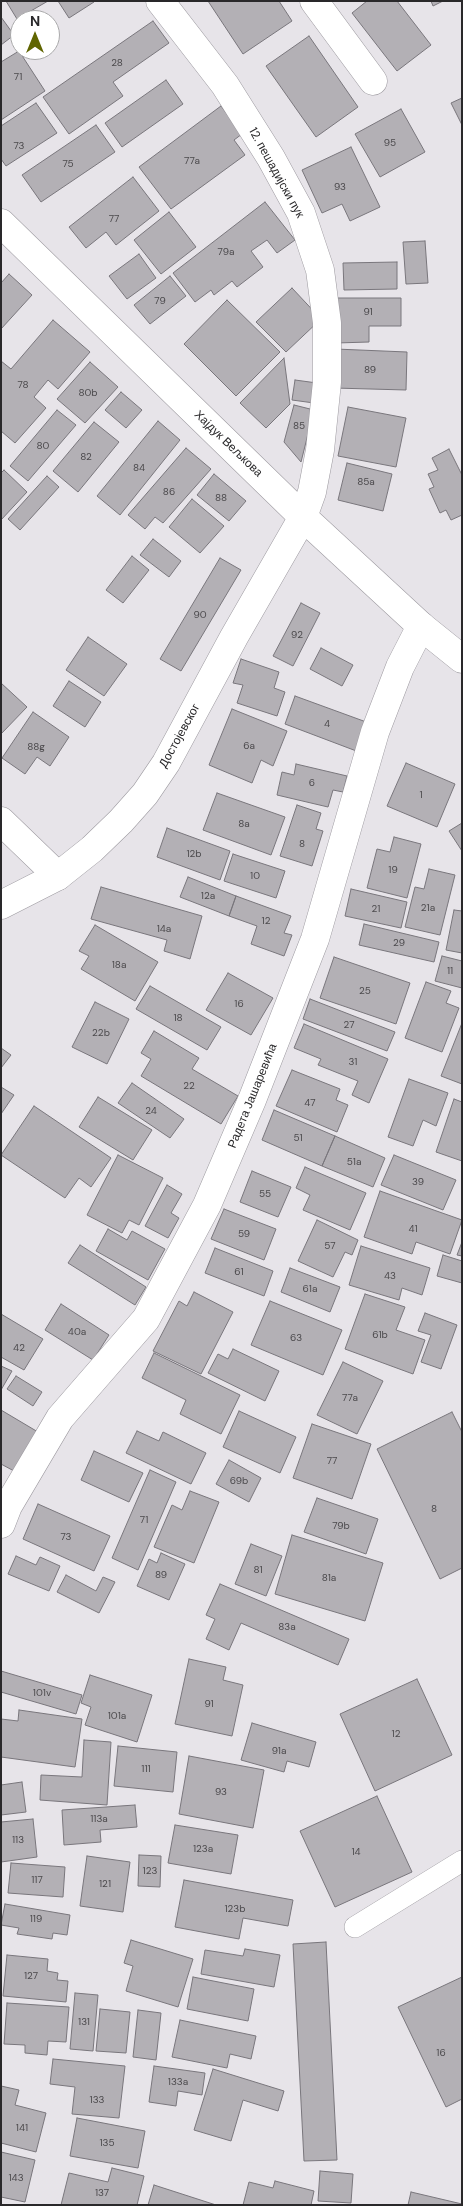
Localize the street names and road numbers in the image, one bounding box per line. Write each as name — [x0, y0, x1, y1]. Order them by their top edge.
street label: 12. пешадијски пук — [245, 125, 307, 221]
street label: Хајдук Вељкова — [191, 408, 265, 480]
street label: Достојевског — [156, 701, 204, 771]
street label: Радета Јашаревића — [225, 1042, 281, 1150]

